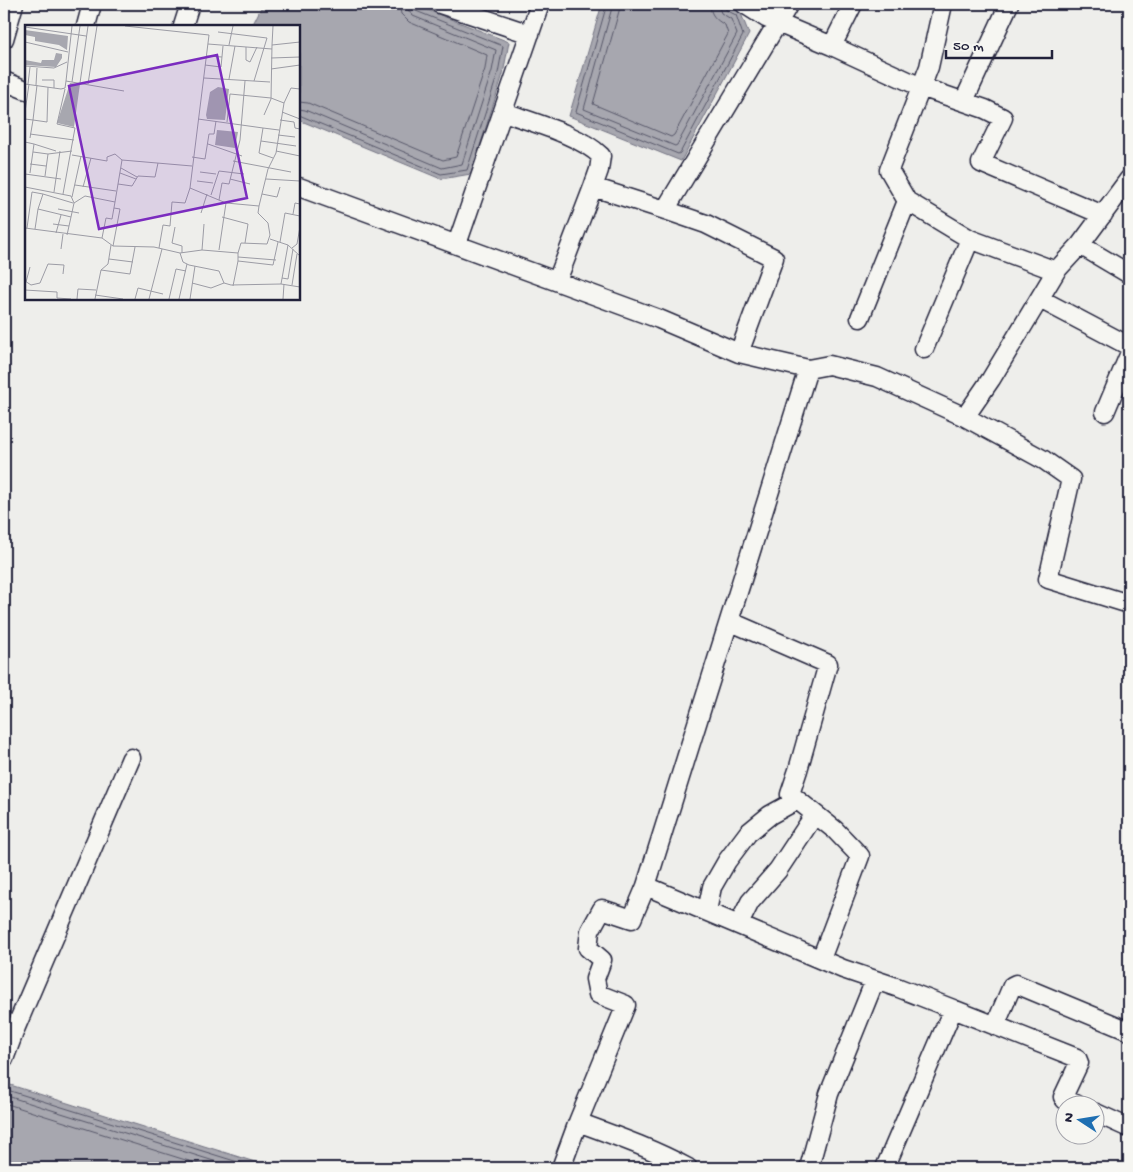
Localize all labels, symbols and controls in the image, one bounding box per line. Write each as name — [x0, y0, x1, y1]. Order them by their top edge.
inset map — [25, 25, 300, 300]
scale bar — [946, 28, 1052, 60]
text: 50 m — [953, 38, 984, 56]
north arrow — [1056, 1094, 1106, 1144]
text: N — [1060, 1112, 1079, 1124]

